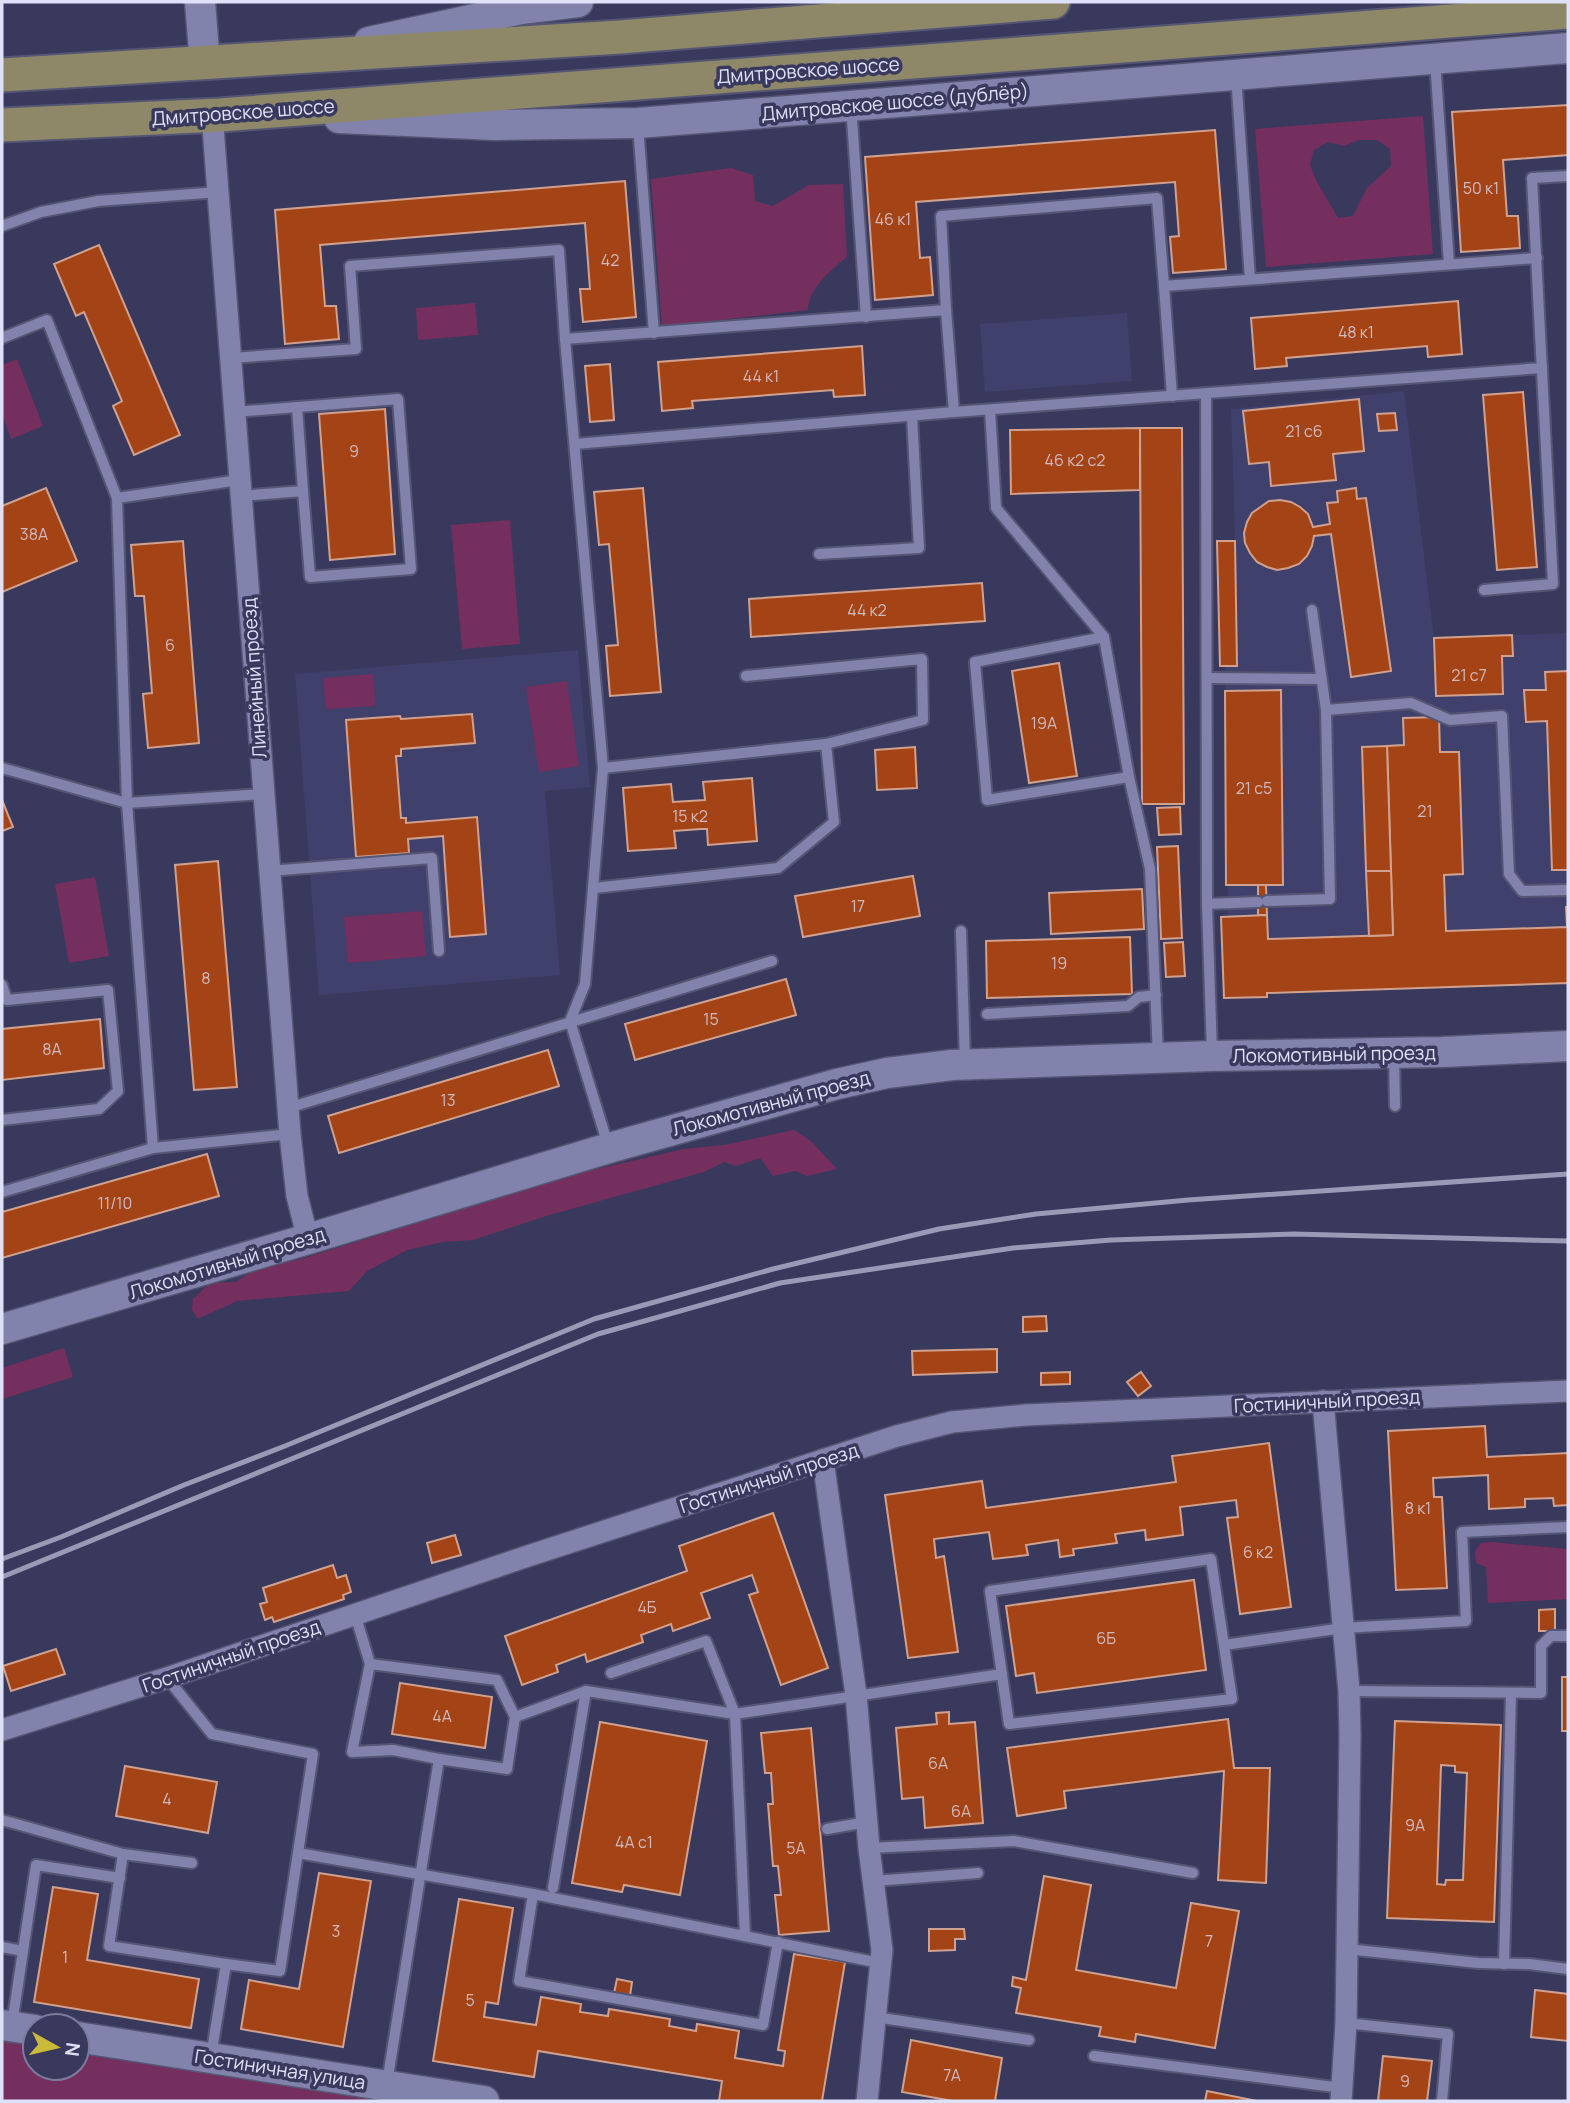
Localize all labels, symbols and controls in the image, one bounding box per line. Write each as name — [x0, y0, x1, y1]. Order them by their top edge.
street label: Дмитровское шоссе — [715, 51, 901, 89]
street label: Дмитровское шоссе (дублёр) — [760, 77, 1030, 127]
street label: Дмитровское шоссе — [150, 93, 336, 131]
house number: 50 к1 — [1463, 177, 1499, 199]
house number: 46 к1 — [875, 208, 911, 230]
house number: 42 — [601, 249, 619, 271]
house number: 48 к1 — [1338, 321, 1374, 343]
house number: 44 к1 — [743, 365, 779, 387]
house number: 21 с6 — [1285, 420, 1323, 442]
house number: 9 — [349, 440, 359, 462]
house number: 46 к2 с2 — [1045, 449, 1105, 471]
house number: 38А — [20, 523, 48, 545]
street label: Линейный проезд — [235, 597, 273, 759]
house number: 44 к2 — [847, 599, 887, 621]
house number: 6 — [165, 634, 175, 656]
house number: 21 с7 — [1451, 664, 1487, 686]
house number: 19А — [1031, 712, 1057, 734]
house number: 21 с5 — [1236, 777, 1272, 799]
house number: 21 — [1417, 800, 1433, 822]
house number: 15 к2 — [672, 805, 708, 827]
house number: 17 — [851, 895, 865, 917]
house number: 19 — [1051, 952, 1067, 974]
house number: 8 — [201, 967, 211, 989]
house number: 15 — [703, 1008, 719, 1030]
house number: 8А — [42, 1038, 62, 1060]
street label: Локомотивный проезд — [1232, 1039, 1436, 1069]
street label: Локомотивный проезд — [669, 1064, 873, 1142]
house number: 13 — [440, 1089, 456, 1111]
house number: 11/10 — [98, 1192, 132, 1214]
street label: Локомотивный проезд — [126, 1221, 328, 1305]
street label: Гостиничный проезд — [1233, 1383, 1421, 1419]
street label: Гостиничный проезд — [676, 1437, 862, 1519]
house number: 8 к1 — [1405, 1497, 1431, 1519]
house number: 6 к2 — [1243, 1541, 1273, 1563]
house number: 4Б — [637, 1596, 657, 1618]
street label: Гостиничный проезд — [139, 1613, 323, 1699]
house number: 6Б — [1096, 1627, 1116, 1649]
house number: 4А — [432, 1705, 452, 1727]
house number: 6А — [928, 1752, 948, 1774]
house number: 4 — [162, 1788, 172, 1810]
house number: 6А — [951, 1800, 971, 1822]
house number: 9А — [1405, 1814, 1425, 1836]
house number: 4А с1 — [615, 1831, 653, 1853]
house number: 5А — [786, 1837, 806, 1859]
house number: 3 — [332, 1920, 340, 1942]
house number: 7 — [1205, 1930, 1213, 1952]
house number: 1 — [62, 1946, 68, 1968]
house number: 5 — [465, 1989, 475, 2011]
north arrow — [21, 2012, 91, 2082]
text: N — [59, 2041, 87, 2058]
street label: Гостиничная улица — [193, 2043, 367, 2095]
house number: 7А — [943, 2064, 961, 2086]
house number: 9 — [1400, 2070, 1410, 2092]

